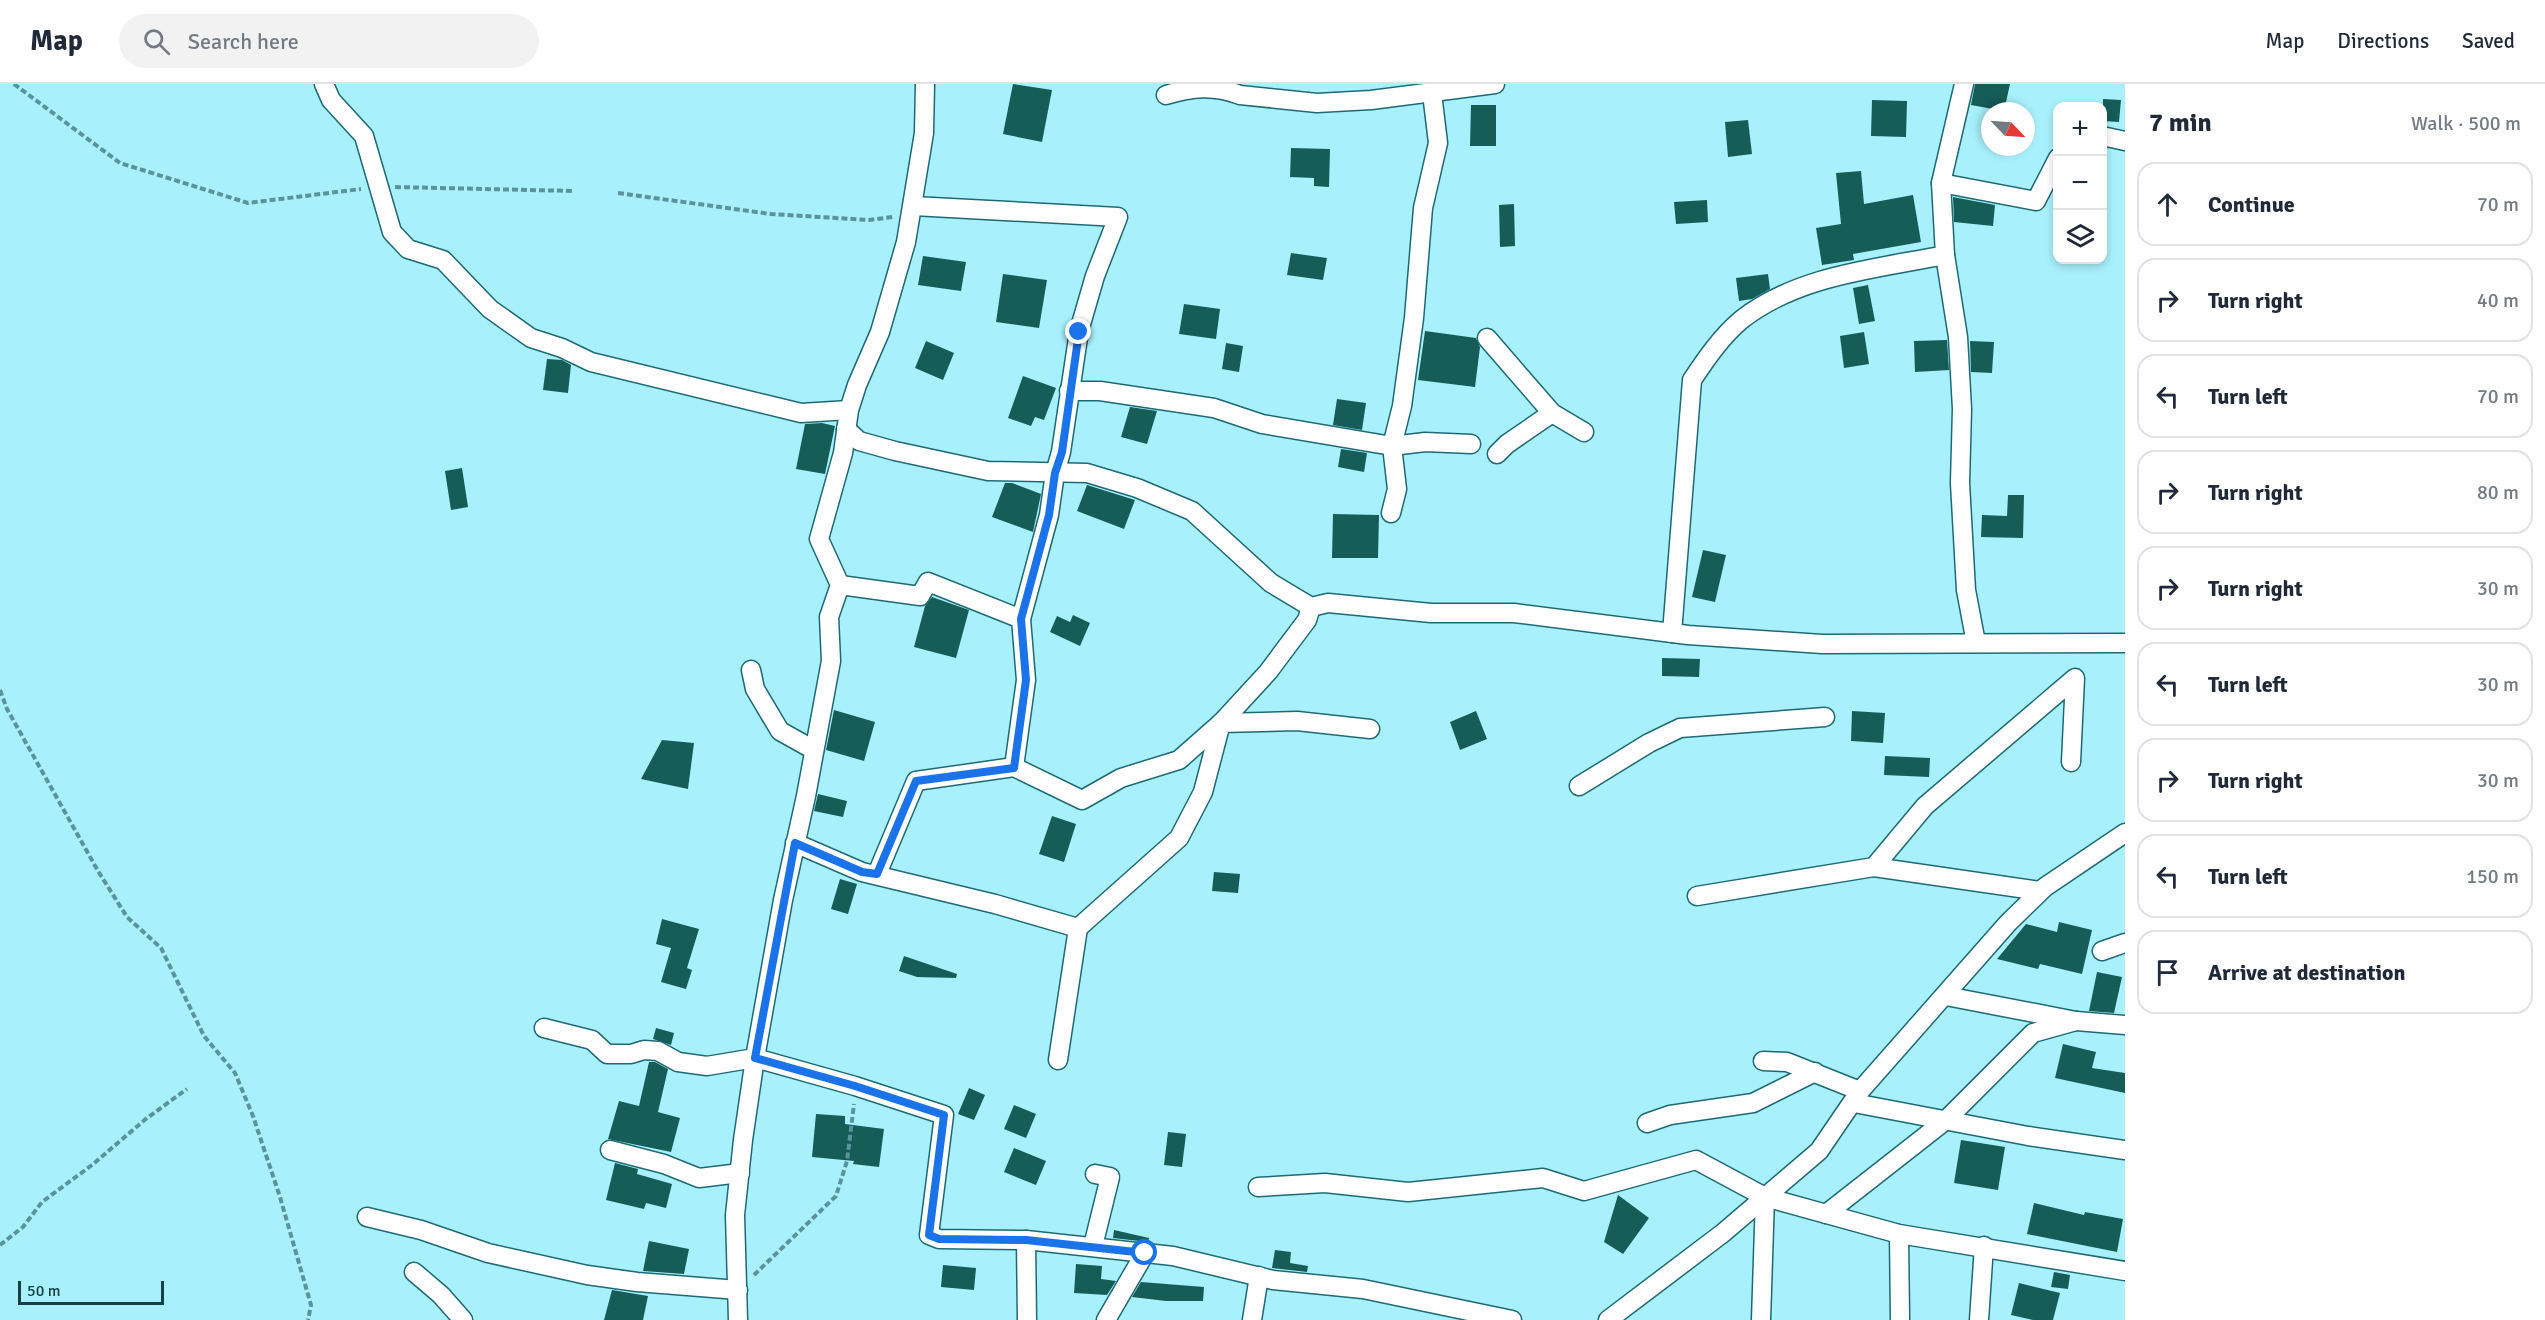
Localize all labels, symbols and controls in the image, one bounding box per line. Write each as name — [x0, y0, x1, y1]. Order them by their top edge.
search box — [119, 14, 539, 68]
text: Map — [30, 24, 83, 58]
icon: search — [140, 25, 173, 58]
text: Search here — [188, 28, 299, 55]
text: Map — [2266, 28, 2304, 54]
text: Directions — [2337, 28, 2429, 54]
text: Saved — [2462, 28, 2515, 54]
north arrow — [1981, 102, 2035, 156]
map controls — [2053, 102, 2107, 264]
button: + — [2053, 102, 2107, 156]
text: 7 min — [2149, 107, 2212, 139]
text: Walk · 500 m — [2411, 111, 2521, 136]
button: − — [2053, 156, 2107, 210]
icon: ahead — [2151, 188, 2184, 221]
text: Continue — [2208, 191, 2295, 218]
text: 70 m — [2477, 192, 2519, 217]
button: layers — [2053, 210, 2107, 264]
icon: right — [2151, 284, 2184, 317]
text: Turn right — [2208, 287, 2303, 314]
text: 40 m — [2477, 288, 2519, 313]
route end — [1065, 318, 1091, 344]
icon: left — [2151, 380, 2184, 413]
text: Turn left — [2208, 383, 2288, 410]
text: 70 m — [2477, 384, 2519, 409]
icon: right — [2151, 476, 2184, 509]
text: Turn right — [2208, 479, 2303, 506]
text: 80 m — [2477, 480, 2519, 505]
icon: right — [2151, 572, 2184, 605]
text: Turn right — [2208, 575, 2303, 602]
text: 30 m — [2477, 576, 2519, 601]
icon: left — [2151, 668, 2184, 701]
text: Turn left — [2208, 671, 2288, 698]
text: 30 m — [2477, 672, 2519, 697]
icon: right — [2151, 764, 2184, 797]
text: Turn right — [2208, 767, 2303, 794]
text: 30 m — [2477, 768, 2519, 793]
icon: left — [2151, 860, 2184, 893]
text: Turn left — [2208, 863, 2288, 890]
text: 150 m — [2466, 864, 2519, 889]
icon: arrive — [2151, 956, 2184, 989]
text: Arrive at destination — [2208, 959, 2405, 986]
route start — [1131, 1239, 1157, 1265]
scale bar — [18, 1278, 164, 1306]
text: 50 m — [27, 1281, 61, 1301]

